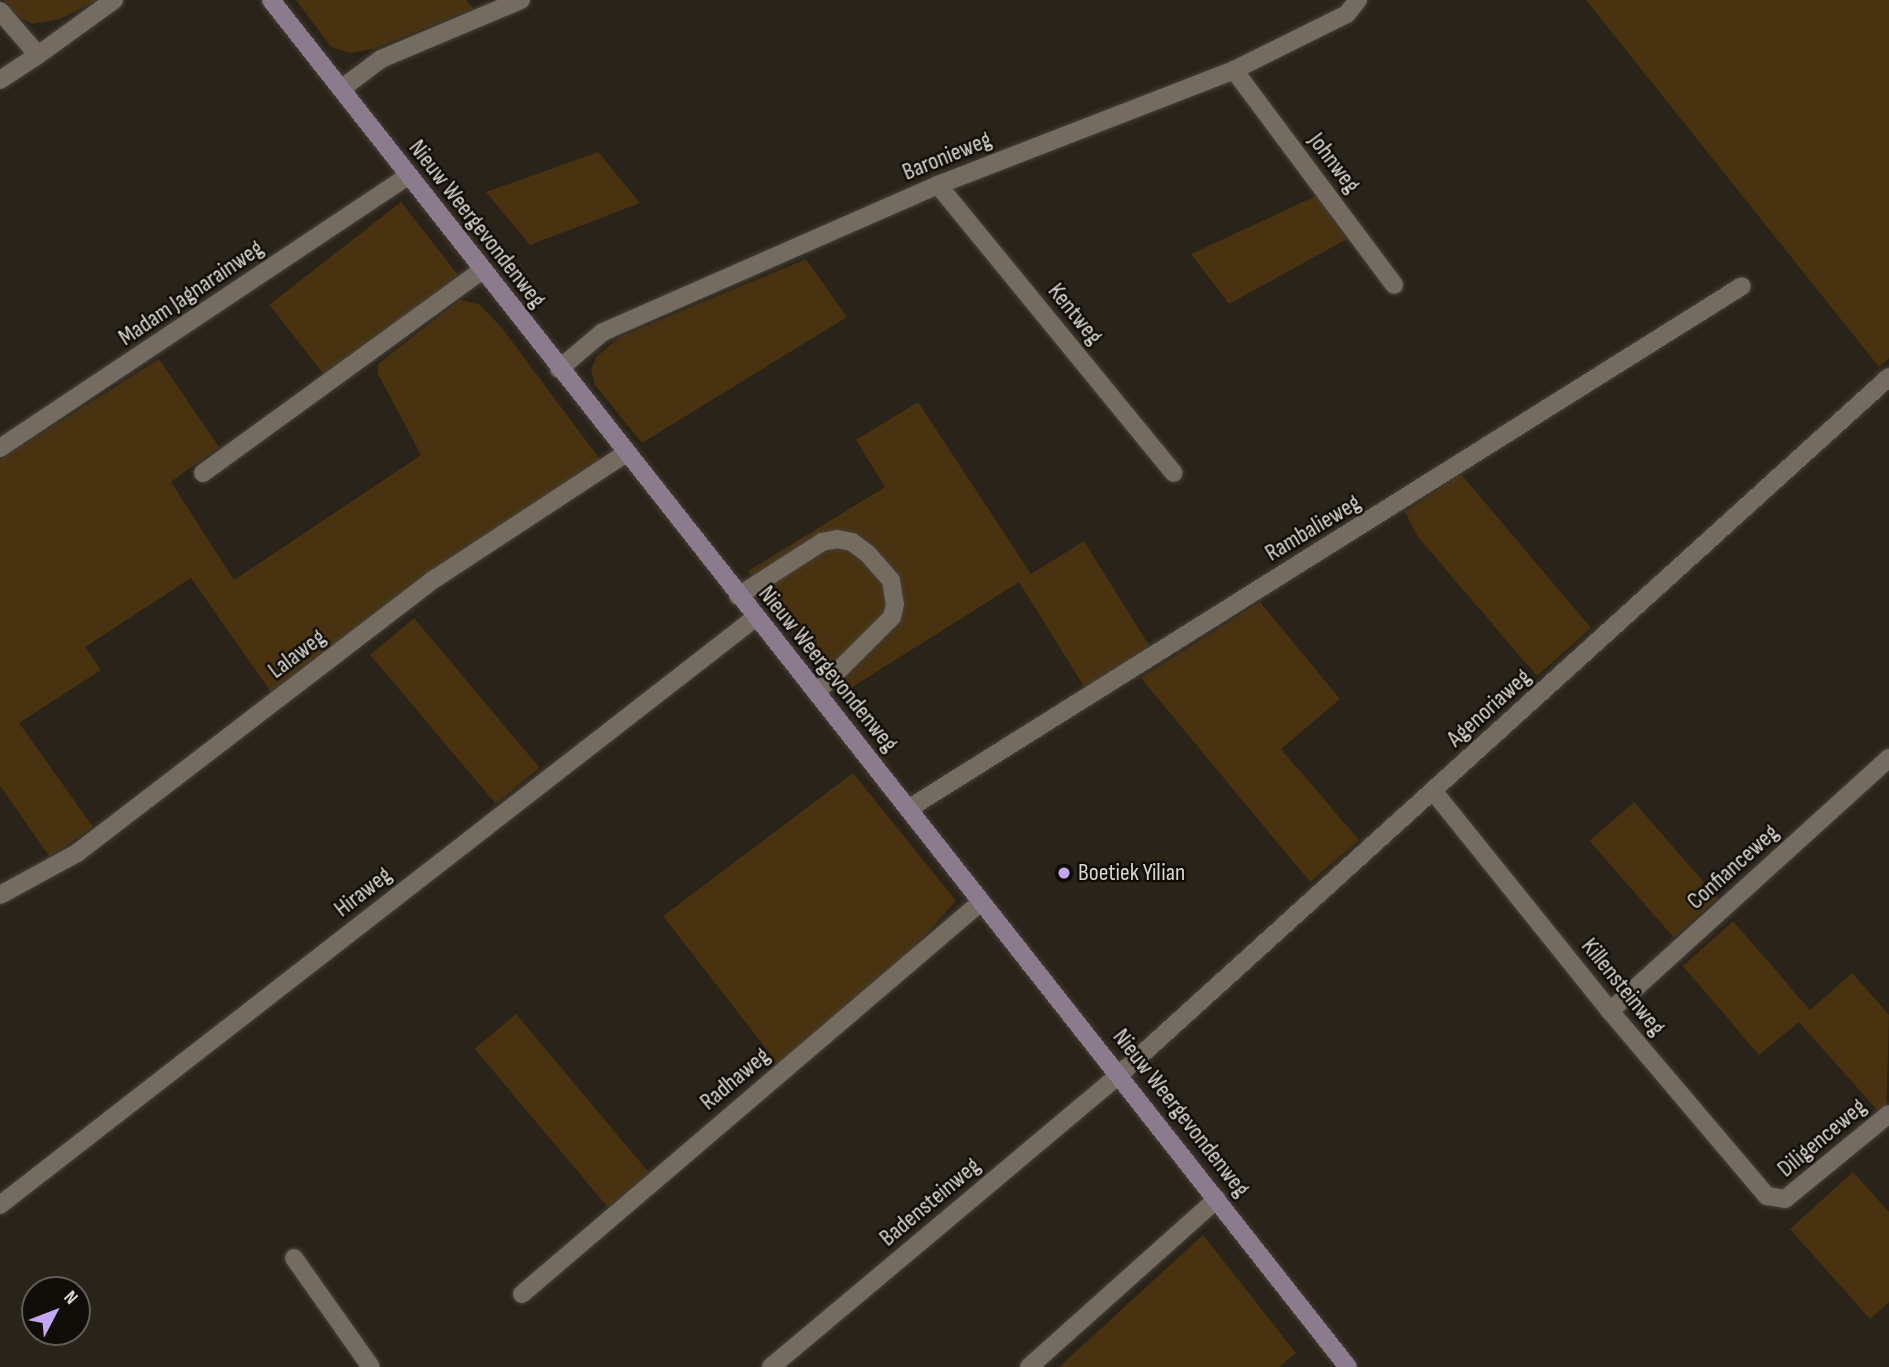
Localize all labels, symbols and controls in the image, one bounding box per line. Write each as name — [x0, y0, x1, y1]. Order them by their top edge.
street label: Baronieweg — [898, 125, 996, 187]
street label: Johnweg — [1302, 127, 1366, 199]
street label: Nieuw Weergevondenweg — [402, 134, 552, 314]
street label: Madam Jagnarainweg — [113, 234, 269, 352]
street label: Kentweg — [1042, 278, 1108, 350]
street label: Rambalieweg — [1260, 488, 1366, 568]
street label: Nieuw Weergevondenweg — [752, 580, 904, 758]
street label: Lalaweg — [263, 623, 331, 685]
street label: Agenoriaweg — [1441, 663, 1537, 753]
street label: Confianceweg — [1681, 818, 1785, 916]
place label: Boetiek Yilian — [1078, 859, 1185, 887]
street label: Hiraweg — [329, 861, 397, 923]
marker: Boetiek Yilian — [1056, 865, 1072, 881]
street label: Killensteinweg — [1575, 932, 1671, 1042]
street label: Nieuw Weergevondenweg — [1106, 1023, 1256, 1203]
street label: Radhaweg — [694, 1042, 776, 1116]
street label: Diligenceweg — [1772, 1093, 1872, 1183]
street label: Badensteinweg — [874, 1152, 986, 1252]
north arrow — [21, 1276, 91, 1346]
text: N — [59, 1286, 82, 1309]

